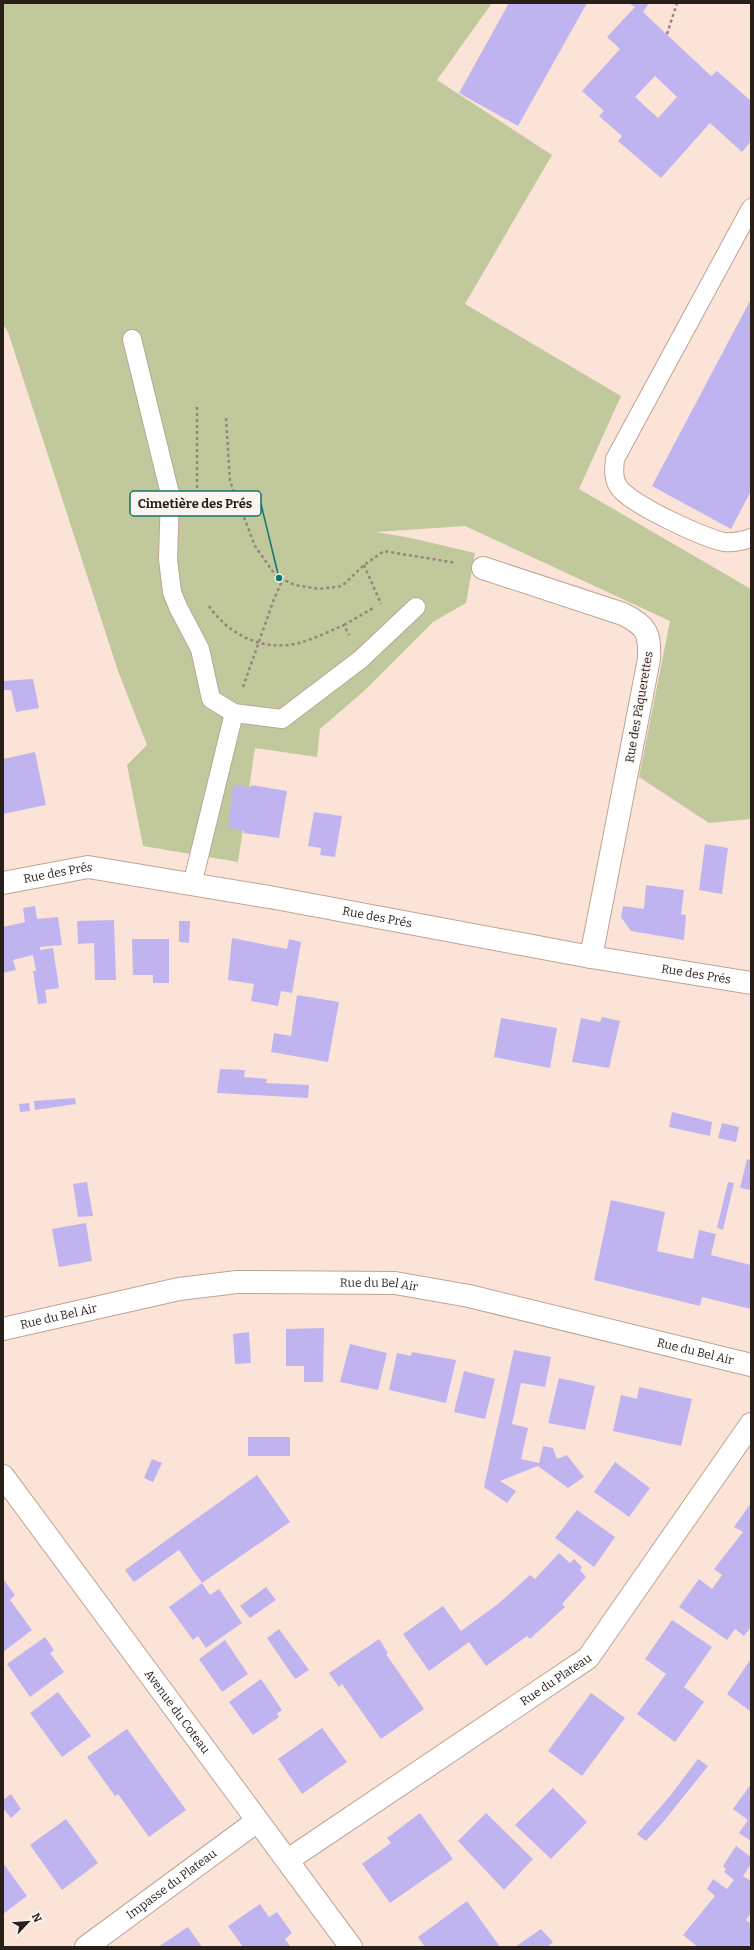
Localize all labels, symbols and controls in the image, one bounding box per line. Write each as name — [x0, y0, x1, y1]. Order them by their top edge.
callout: Cimetière des Prés — [130, 491, 261, 516]
text: Cimetière des Prés — [138, 496, 252, 511]
street label: Rue des Pâquerettes — [622, 650, 656, 764]
street label: Rue des Prés — [22, 860, 94, 886]
street label: Rue des Prés — [341, 904, 413, 930]
street label: Rue des Prés — [660, 962, 732, 987]
street label: Rue du Bel Air — [340, 1276, 420, 1294]
street label: Rue du Bel Air — [19, 1301, 99, 1332]
street label: Rue du Bel Air — [656, 1335, 736, 1368]
street label: Rue du Plateau — [518, 1650, 595, 1709]
street label: Avenue du Coteau — [142, 1667, 213, 1757]
street label: Impasse du Plateau — [123, 1846, 220, 1922]
north arrow — [8, 1902, 48, 1942]
text: N — [29, 1911, 44, 1925]

